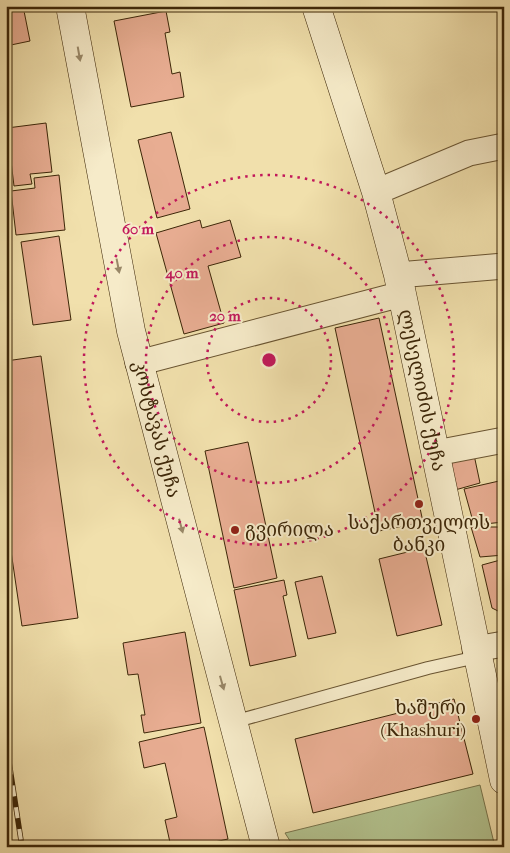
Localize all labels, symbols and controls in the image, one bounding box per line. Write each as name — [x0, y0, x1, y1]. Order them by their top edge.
one-way arrow — [75, 47, 83, 63]
text: 60 m — [122, 220, 155, 238]
one-way arrow — [115, 258, 123, 274]
text: 40 m — [165, 264, 199, 282]
text: 20 m — [209, 307, 241, 325]
street label: ლესელიძის ქუჩა — [394, 307, 450, 473]
centre of rings — [260, 351, 278, 369]
street label: კოსტავას ქუჩა — [128, 358, 185, 500]
marker: საქართველოს ბანკი — [413, 498, 425, 510]
place label: საქართველოს ბანკი — [348, 512, 490, 556]
one-way arrow — [177, 518, 185, 533]
place label: გვირილა — [245, 519, 334, 541]
marker: გვირილა — [229, 524, 241, 536]
one-way arrow — [218, 675, 226, 690]
place label: ხაშური (Khashuri) — [380, 697, 466, 741]
marker: ხაშური (Khashuri) — [470, 713, 482, 725]

